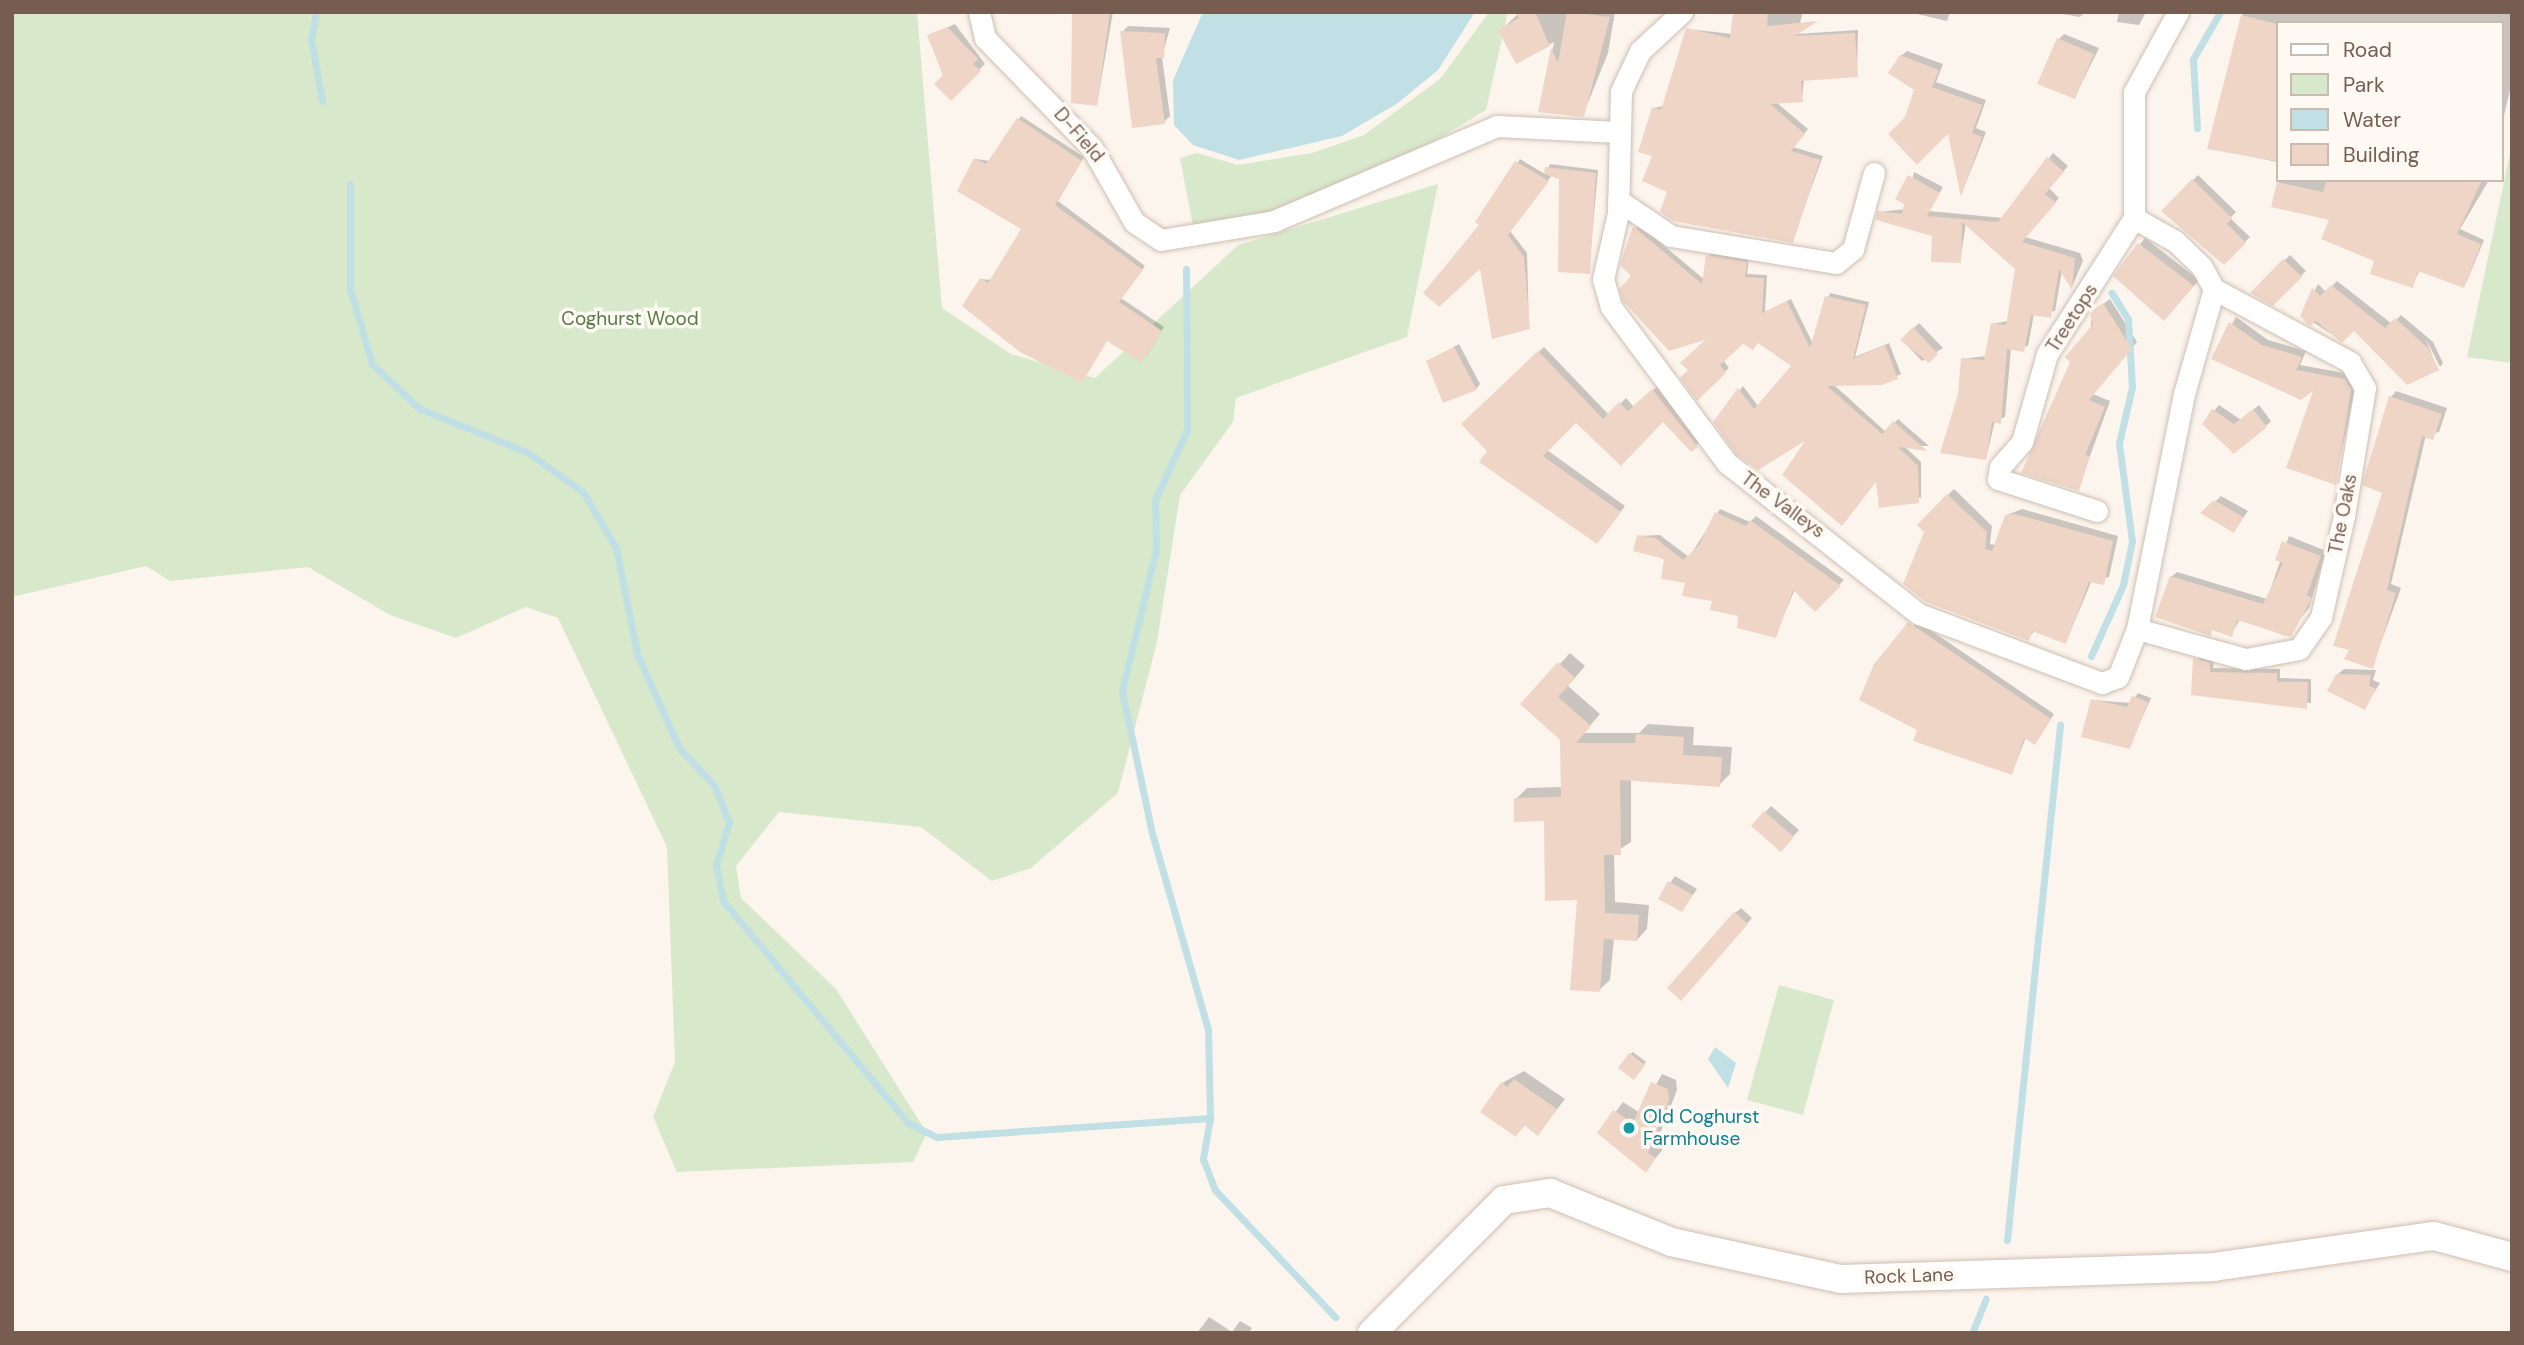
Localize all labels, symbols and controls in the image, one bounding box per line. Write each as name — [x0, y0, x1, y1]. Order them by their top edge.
legend — [2276, 21, 2503, 182]
text: Road — [2343, 36, 2392, 64]
text: Park — [2343, 71, 2384, 99]
street label: D-Field — [1049, 103, 1109, 167]
text: Water — [2343, 106, 2401, 134]
text: Building — [2343, 141, 2419, 169]
street label: Treetops — [2041, 279, 2103, 357]
park label: Coghurst Wood — [561, 308, 699, 330]
street label: The Valleys — [1737, 467, 1829, 543]
street label: The Oaks — [2324, 472, 2362, 556]
place label: Old Coghurst Farmhouse — [1643, 1106, 1759, 1150]
marker: Old Coghurst Farmhouse — [1621, 1120, 1637, 1136]
street label: Rock Lane — [1864, 1263, 1954, 1289]

